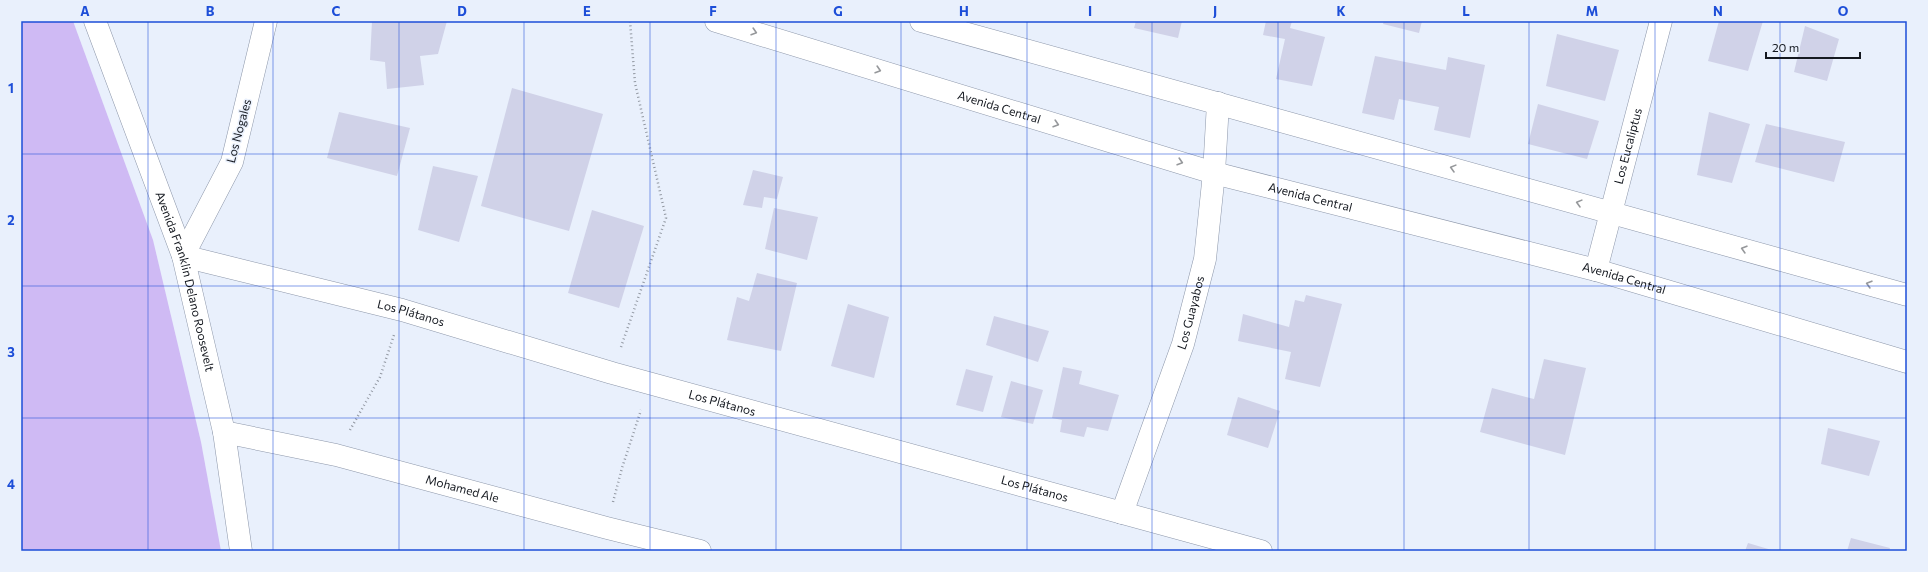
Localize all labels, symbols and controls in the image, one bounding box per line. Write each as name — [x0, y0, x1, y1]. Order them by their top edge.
text: A — [80, 3, 90, 19]
text: B — [206, 3, 215, 19]
text: C — [332, 3, 341, 19]
text: D — [457, 3, 467, 19]
text: E — [583, 3, 591, 19]
text: F — [709, 3, 717, 19]
text: G — [833, 3, 843, 19]
text: H — [959, 3, 969, 19]
text: I — [1088, 3, 1092, 19]
text: J — [1213, 3, 1217, 19]
text: K — [1336, 3, 1346, 19]
text: L — [1462, 3, 1470, 19]
text: M — [1586, 3, 1598, 19]
text: N — [1713, 3, 1723, 19]
text: O — [1838, 3, 1849, 19]
one-way arrow — [750, 27, 757, 36]
scale bar — [1766, 34, 1860, 60]
text: 20 m — [1772, 40, 1799, 54]
one-way arrow — [874, 65, 881, 74]
text: 1 — [8, 80, 14, 96]
street label: Avenida Central — [956, 87, 1043, 126]
street label: Los Nogales — [223, 97, 253, 164]
street label: Los Eucaliptus — [1611, 106, 1644, 185]
one-way arrow — [1052, 119, 1059, 128]
one-way arrow — [1177, 157, 1184, 166]
one-way arrow — [1450, 164, 1457, 173]
street label: Avenida Central — [1267, 179, 1354, 214]
street label: Avenida Franklin Delano Roosevelt — [153, 189, 218, 373]
one-way arrow — [1575, 199, 1582, 208]
text: 2 — [7, 212, 15, 228]
one-way arrow — [1741, 245, 1748, 254]
street label: Avenida Central — [1581, 259, 1668, 296]
street label: Los Guayabos — [1174, 274, 1206, 351]
one-way arrow — [1866, 280, 1873, 289]
street label: Los Plátanos — [376, 296, 446, 328]
text: 3 — [7, 344, 15, 360]
street label: Los Plátanos — [687, 386, 758, 418]
street label: Mohamed Ale — [424, 471, 501, 505]
street label: Los Plátanos — [1000, 472, 1070, 504]
text: 4 — [7, 476, 15, 492]

